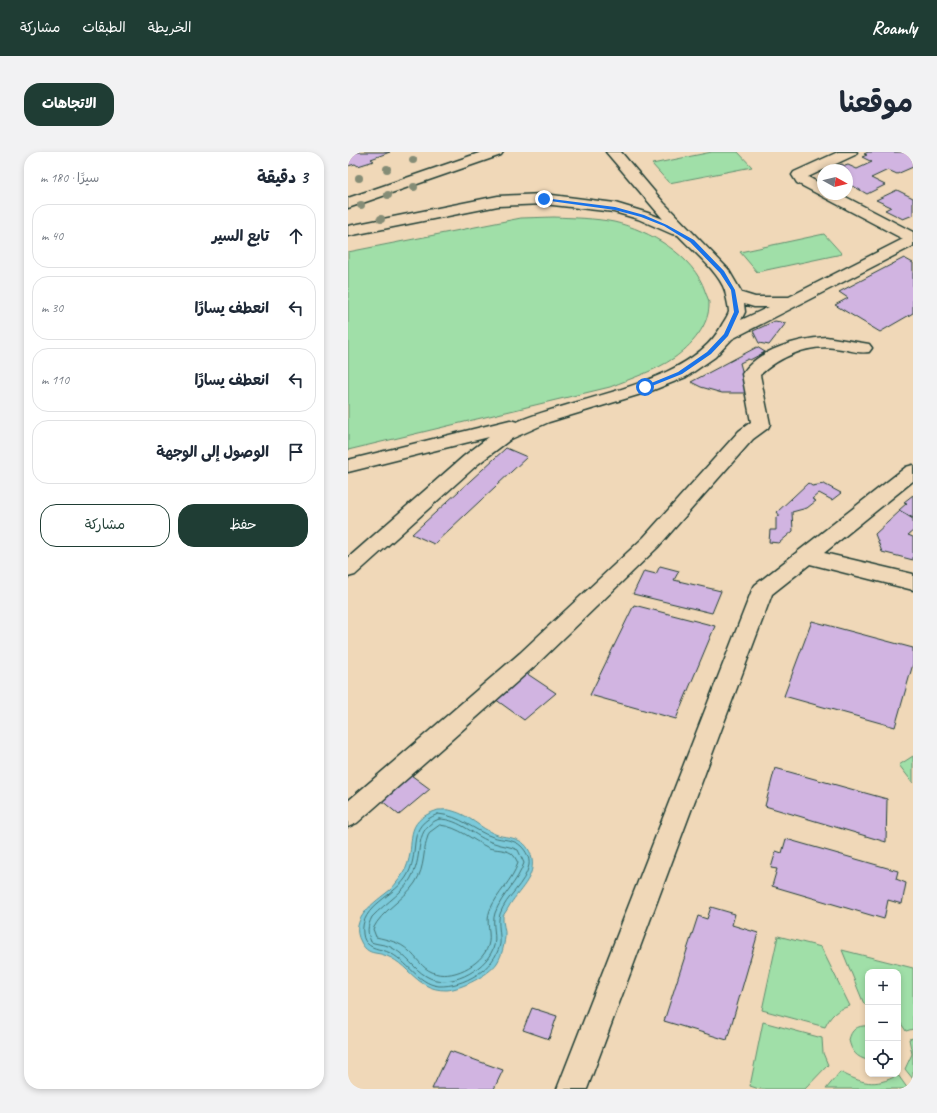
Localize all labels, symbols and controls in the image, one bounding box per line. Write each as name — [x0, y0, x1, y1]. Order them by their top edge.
text: Roamly — [872, 16, 917, 40]
text: مشاركة — [20, 19, 60, 36]
text: الطبقات — [82, 19, 126, 36]
text: الخريطة — [148, 19, 191, 36]
button: الاتجاهات — [24, 83, 114, 126]
text: موقعنا — [839, 85, 913, 120]
north arrow — [817, 164, 853, 200]
text: 3 دقيقة — [257, 167, 308, 188]
text: سيرًا · 180 m — [40, 170, 99, 186]
route end — [535, 190, 553, 208]
icon: ahead — [285, 225, 307, 247]
text: تابع السير — [212, 227, 269, 246]
text: 40 m — [41, 228, 63, 244]
icon: left — [285, 297, 307, 319]
text: انعطف يسارًا — [194, 299, 269, 318]
text: 30 m — [41, 300, 63, 316]
icon: left — [285, 369, 307, 391]
text: انعطف يسارًا — [194, 371, 269, 390]
text: 110 m — [41, 372, 69, 388]
route start — [636, 378, 654, 396]
icon: arrive — [285, 441, 307, 463]
text: الوصول إلى الوجهة — [156, 443, 269, 462]
button: مشاركة — [40, 504, 170, 547]
button: حفظ — [178, 504, 308, 547]
map controls — [865, 969, 901, 1077]
button: + — [865, 969, 901, 1005]
button: − — [865, 1005, 901, 1041]
button: locate — [865, 1041, 901, 1077]

